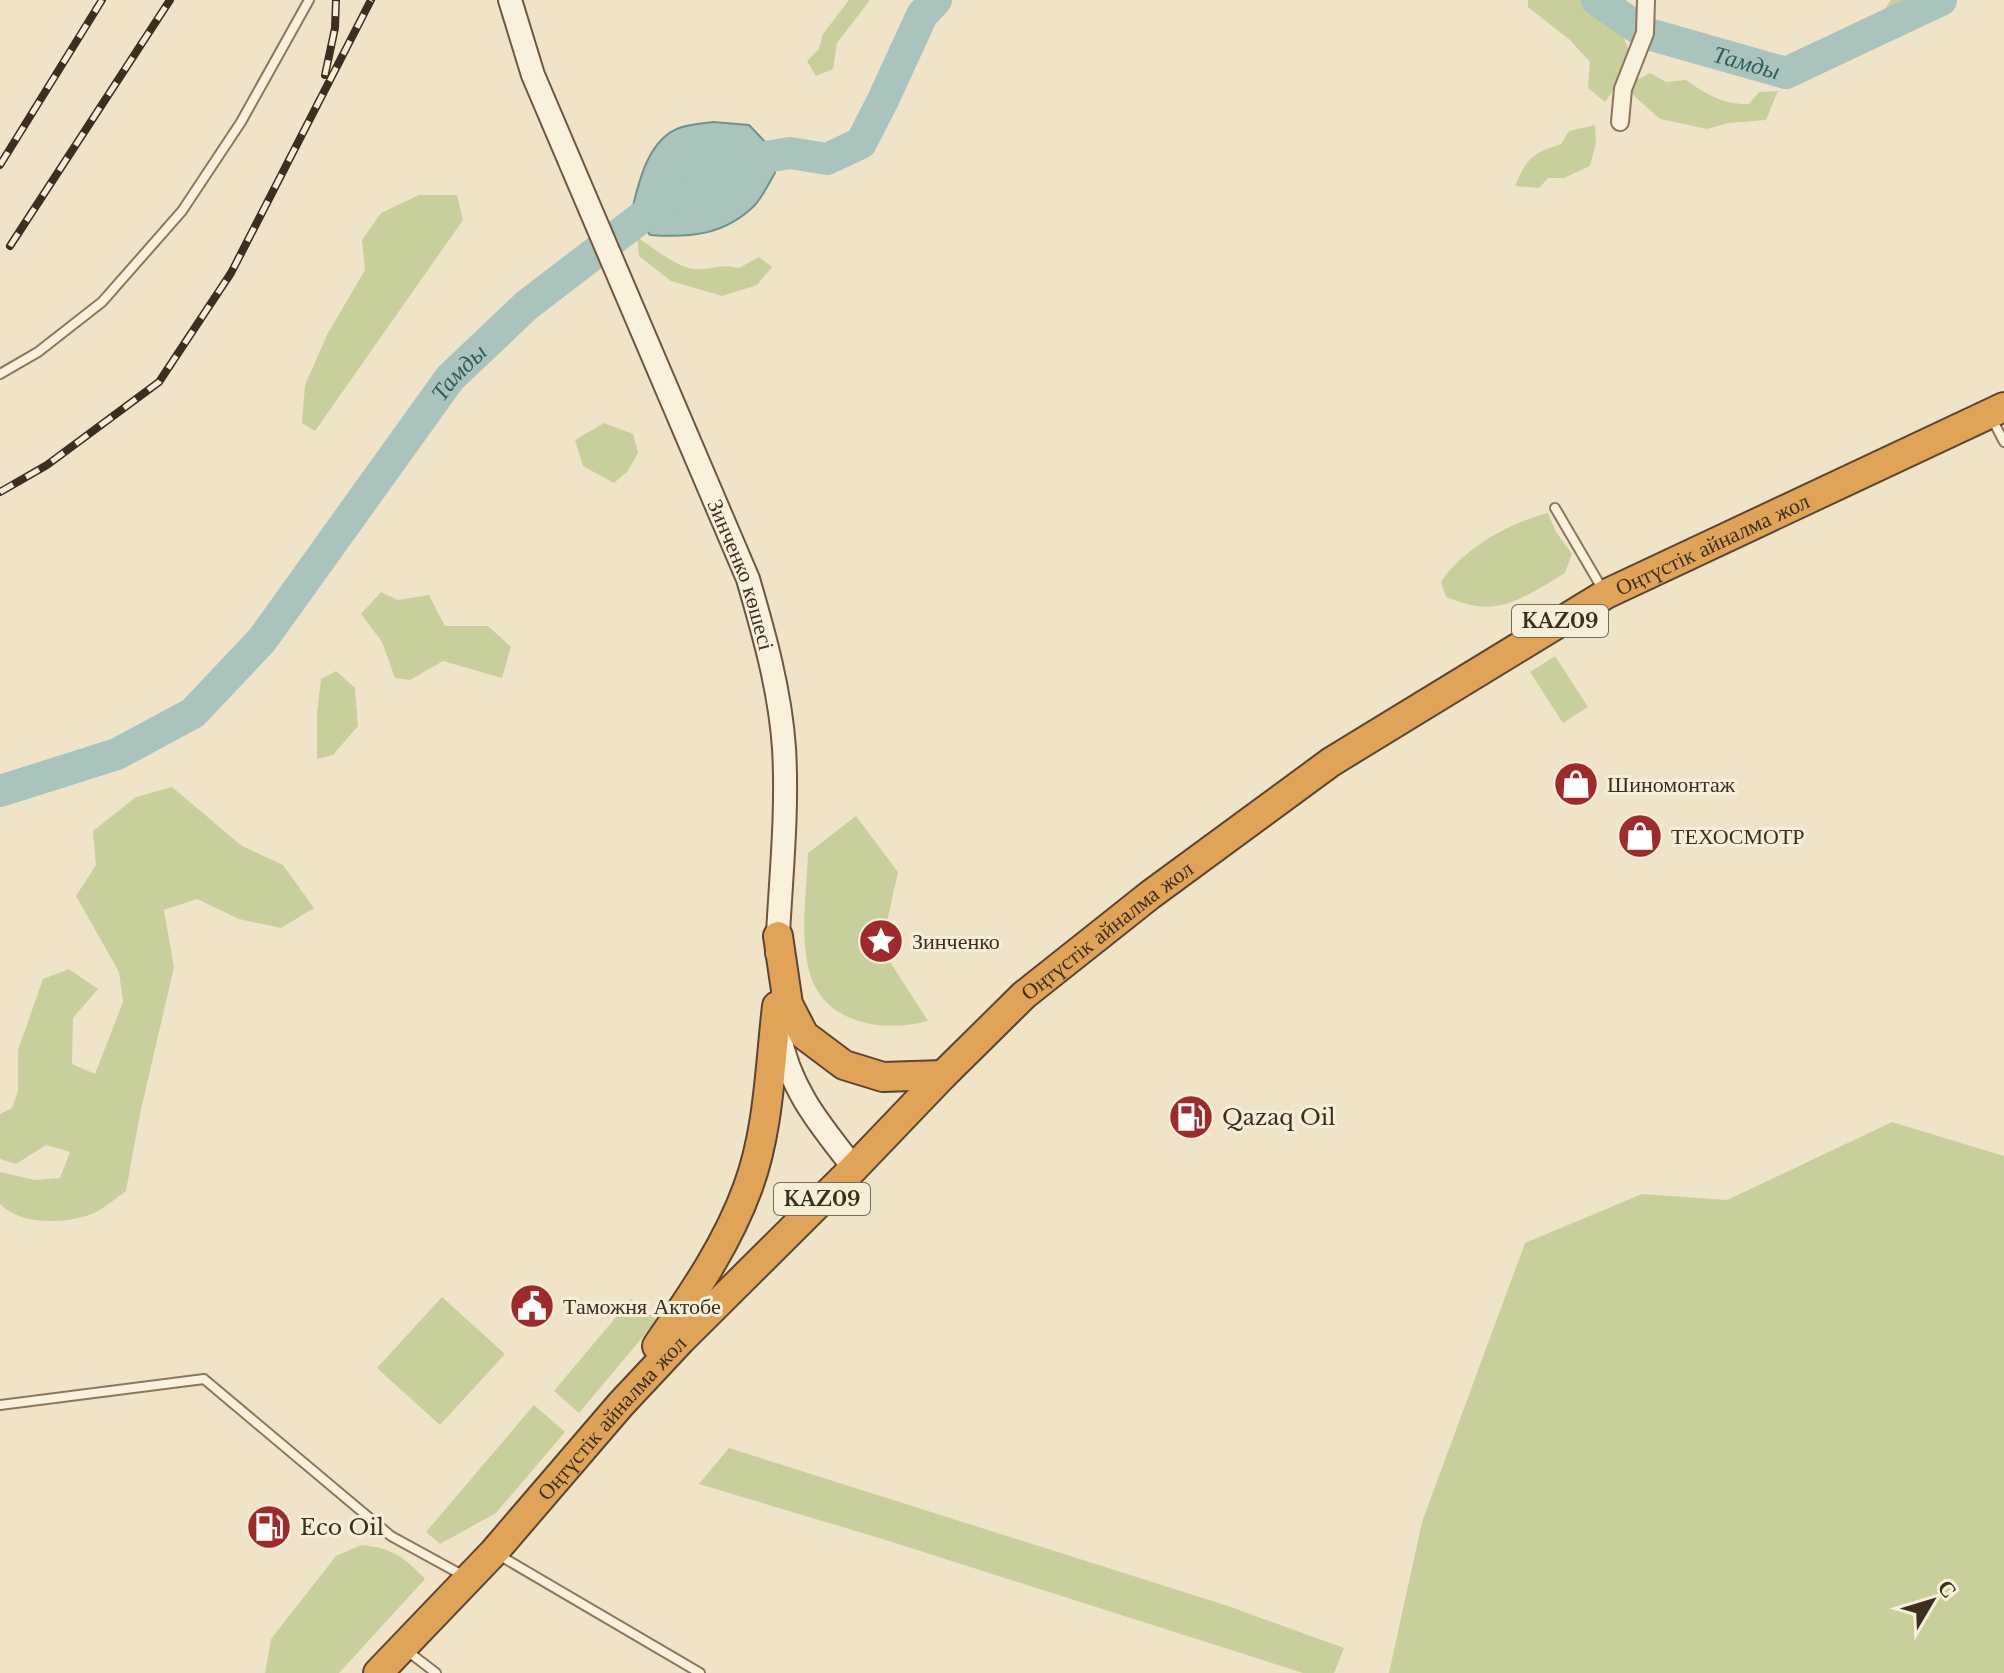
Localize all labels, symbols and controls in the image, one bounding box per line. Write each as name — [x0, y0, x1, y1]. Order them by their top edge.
water label: Тамды — [1710, 39, 1784, 85]
water label: Тамды — [424, 337, 492, 406]
street label: Оңтүстік айналма жол — [1611, 487, 1814, 601]
street label: Зинченко көшесі — [702, 495, 781, 653]
road number: KAZ09 — [1512, 605, 1608, 637]
shop icon: Шиномонтаж — [1552, 760, 1600, 808]
place label: Шиномонтаж — [1607, 771, 1736, 798]
shop icon: ТЕХОСМОТР — [1616, 812, 1664, 860]
place label: ТЕХОСМОТР — [1671, 823, 1805, 850]
street label: Оңтүстік айналма жол — [1015, 855, 1198, 1006]
place icon: Зинченко — [857, 917, 905, 965]
place label: Зинченко — [912, 928, 1000, 955]
fuel station icon: Qazaq Oil — [1167, 1093, 1215, 1141]
place label: Qazaq Oil — [1222, 1104, 1335, 1131]
road number: KAZ09 — [774, 1183, 870, 1215]
public building icon: Таможня Актобе — [508, 1282, 556, 1330]
place label: Таможня Актобе — [563, 1293, 721, 1320]
street label: Оңтүстік айналма жол — [531, 1330, 692, 1506]
fuel station icon: Eco Oil — [245, 1503, 293, 1551]
place label: Eco Oil — [300, 1514, 384, 1541]
north arrow — [1892, 1561, 1972, 1641]
text: С — [1932, 1574, 1963, 1604]

